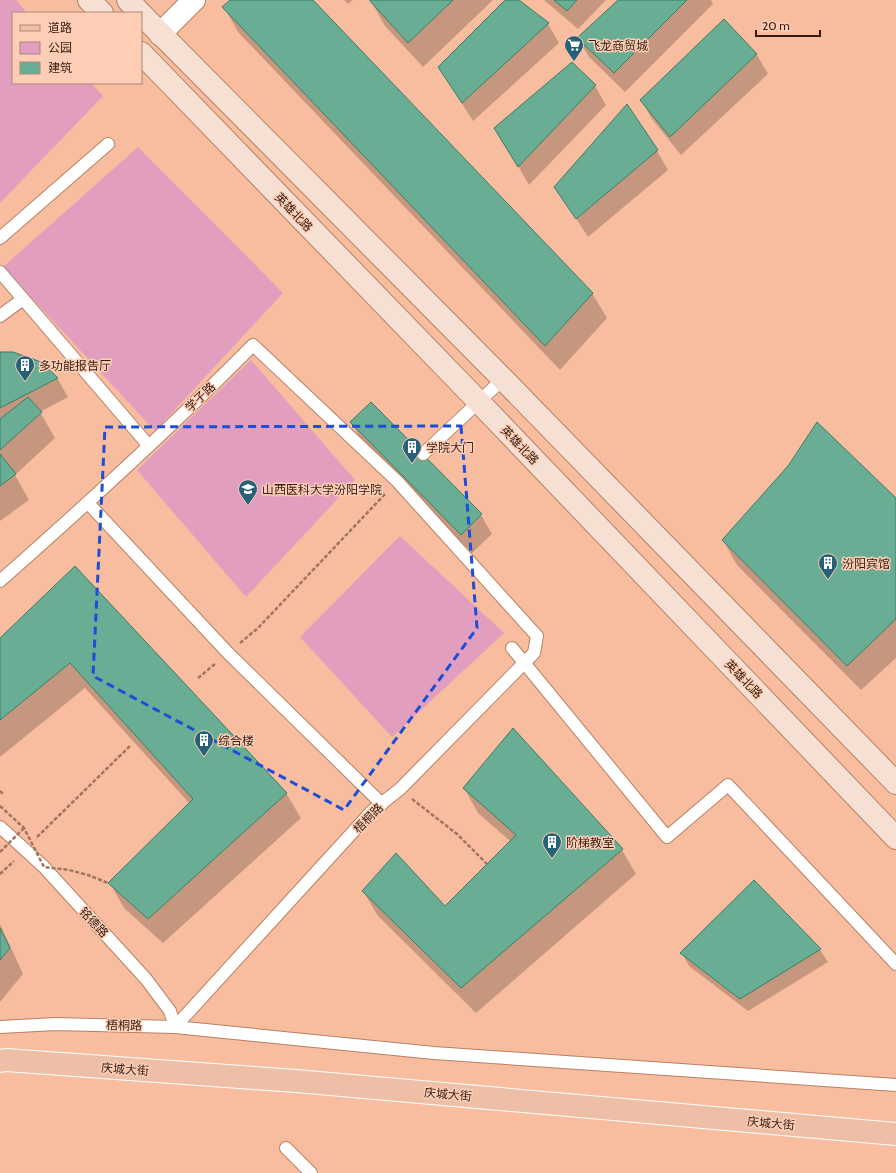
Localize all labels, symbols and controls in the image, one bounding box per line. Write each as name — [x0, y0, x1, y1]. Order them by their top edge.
legend — [12, 12, 142, 84]
scale bar — [756, 12, 820, 38]
text: 20 m — [762, 18, 790, 33]
text: 道路 — [48, 20, 72, 35]
supermarket icon: 飞龙商贸城 — [563, 34, 585, 62]
place label: 飞龙商贸城 — [588, 38, 648, 53]
text: 公园 — [48, 40, 72, 55]
text: 建筑 — [48, 60, 72, 75]
street label: 英雄北路 — [272, 190, 316, 234]
building icon: 多功能报告厅 — [14, 354, 36, 382]
place label: 多功能报告厅 — [39, 358, 111, 373]
street label: 学子路 — [182, 379, 218, 415]
street label: 英雄北路 — [498, 423, 542, 467]
building icon: 学院大门 — [401, 436, 423, 464]
place label: 学院大门 — [426, 440, 474, 455]
school or university icon: 山西医科大学汾阳学院 — [237, 478, 259, 506]
place label: 山西医科大学汾阳学院 — [262, 482, 382, 497]
building icon: 汾阳宾馆 — [817, 552, 839, 580]
place label: 汾阳宾馆 — [842, 556, 890, 571]
street label: 英雄北路 — [722, 657, 766, 701]
building icon: 综合楼 — [193, 729, 215, 757]
place label: 综合楼 — [218, 733, 254, 748]
street label: 梧桐路 — [350, 800, 386, 836]
building icon: 阶梯教室 — [541, 831, 563, 859]
place label: 阶梯教室 — [566, 835, 614, 850]
street label: 铭德路 — [76, 904, 112, 940]
street label: 梧桐路 — [106, 1017, 142, 1033]
street label: 庆城大街 — [101, 1060, 149, 1078]
street label: 庆城大街 — [423, 1084, 473, 1104]
street label: 庆城大街 — [746, 1113, 796, 1133]

